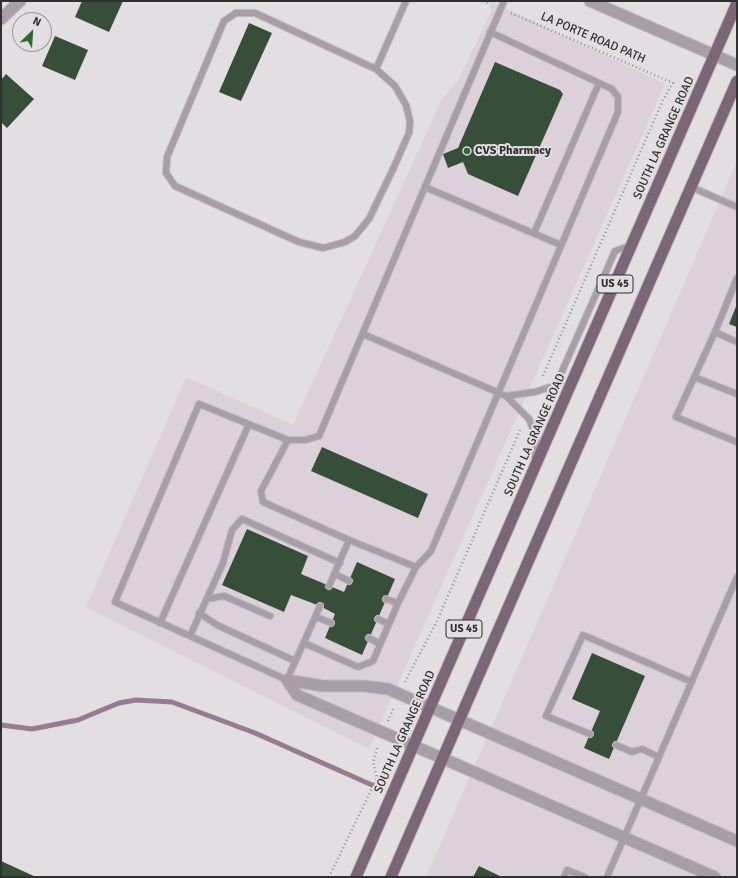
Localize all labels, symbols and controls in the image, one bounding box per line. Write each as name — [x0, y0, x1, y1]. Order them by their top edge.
street label: LA PORTE ROAD PATH — [538, 9, 648, 67]
north arrow — [12, 12, 52, 52]
text: N — [31, 14, 43, 29]
street label: SOUTH LA GRANGE ROAD — [630, 74, 698, 202]
place label: CVS Pharmacy — [475, 144, 551, 158]
marker: CVS Pharmacy — [462, 146, 472, 156]
road number: US 45 — [597, 275, 633, 293]
street label: SOUTH LA GRANGE ROAD — [501, 371, 569, 499]
road number: US 45 — [446, 620, 482, 638]
street label: SOUTH LA GRANGE ROAD — [371, 668, 439, 796]

